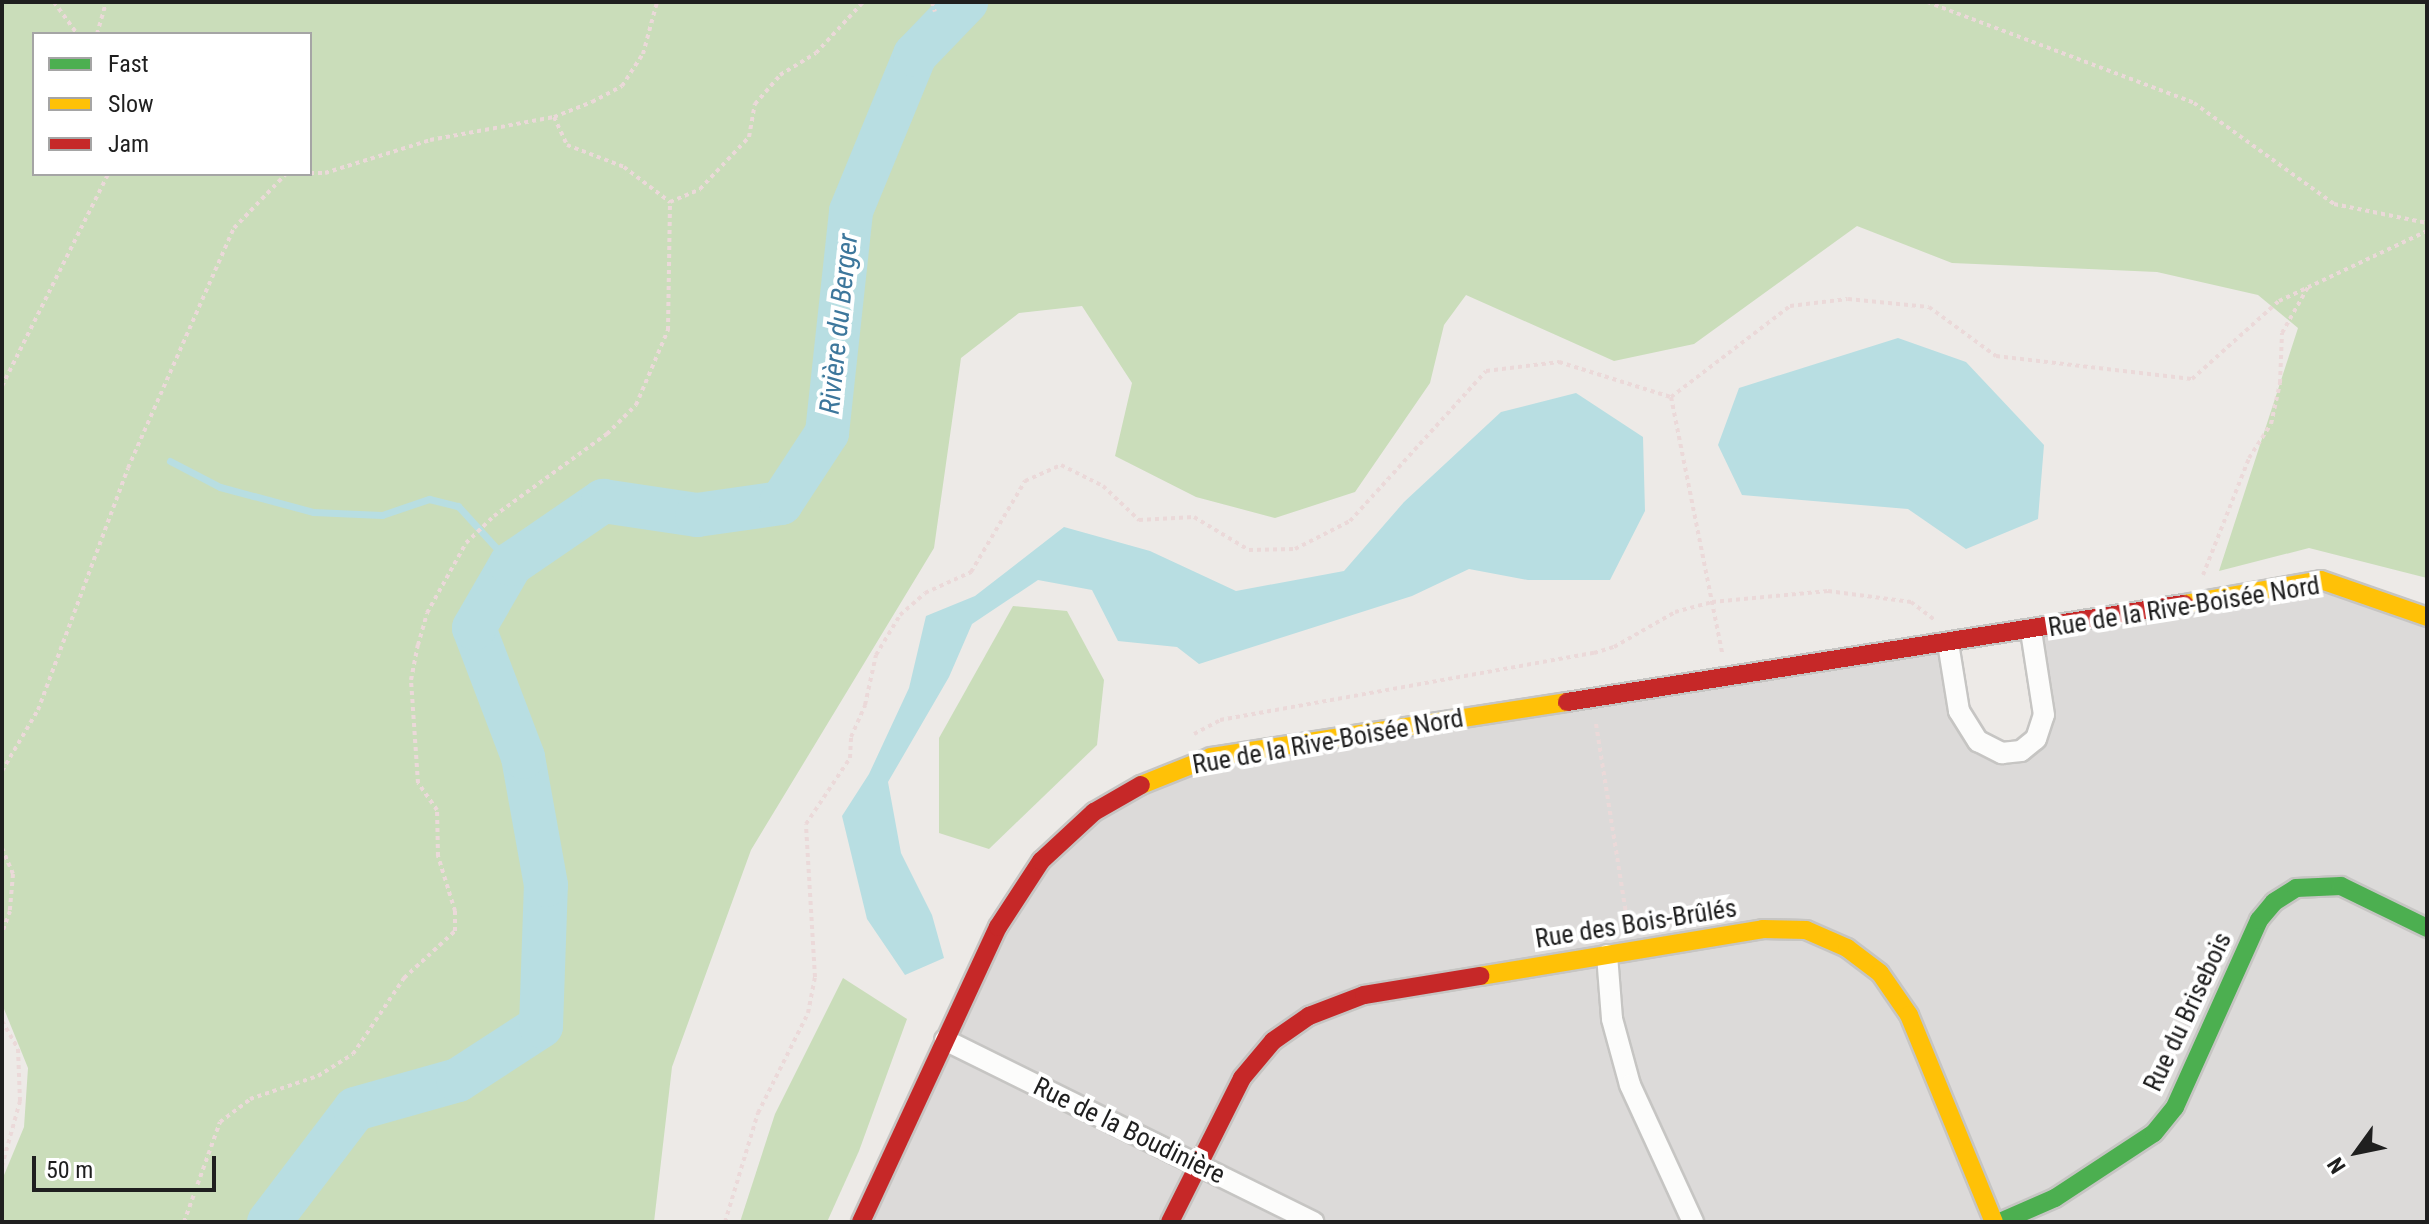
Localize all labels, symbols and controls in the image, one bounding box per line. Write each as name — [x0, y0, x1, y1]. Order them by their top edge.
legend — [32, 32, 312, 176]
text: Fast — [108, 50, 149, 78]
text: Slow — [108, 90, 154, 118]
text: Jam — [108, 130, 149, 158]
water label: Rivière du Berger — [813, 232, 865, 416]
street label: Rue de la Rive-Boisée Nord — [2046, 570, 2322, 644]
street label: Rue de la Rive-Boisée Nord — [1190, 703, 1466, 781]
street label: Rue des Bois-Brûlés — [1533, 893, 1739, 955]
street label: Rue du Brisebois — [2138, 928, 2238, 1096]
street label: Rue de la Boudinière — [1028, 1071, 1230, 1191]
north arrow — [2317, 1112, 2397, 1192]
scale bar — [36, 1140, 220, 1190]
text: N — [2322, 1153, 2351, 1178]
text: 50 m — [46, 1156, 93, 1184]

